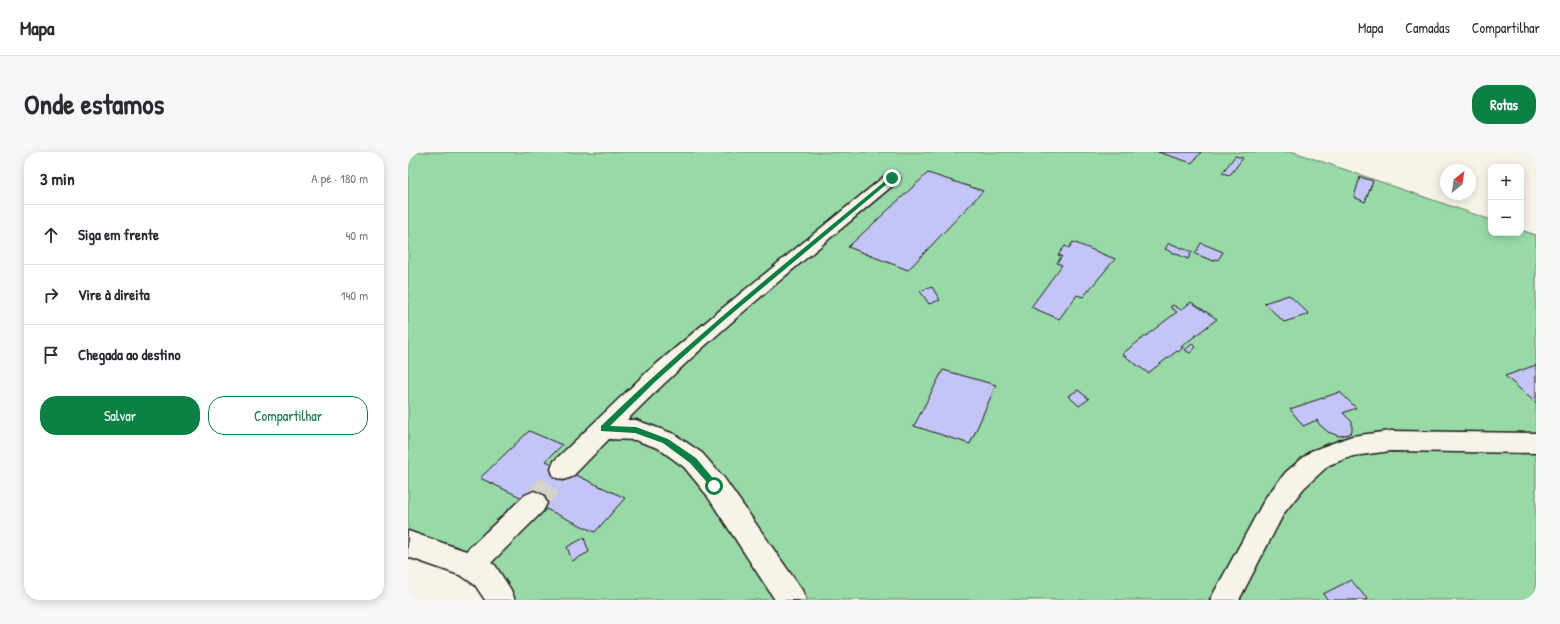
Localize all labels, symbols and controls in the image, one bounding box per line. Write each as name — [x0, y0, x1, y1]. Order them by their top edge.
text: Mapa — [20, 15, 54, 41]
text: Mapa — [1358, 18, 1383, 37]
text: Camadas — [1405, 18, 1450, 37]
text: Compartilhar — [1472, 18, 1540, 37]
text: Onde estamos — [24, 85, 164, 123]
button: Rotas — [1472, 85, 1536, 124]
north arrow — [1440, 164, 1476, 200]
map controls — [1488, 164, 1524, 236]
button: + — [1488, 164, 1524, 200]
text: 3 min — [40, 167, 75, 190]
text: A pé · 180 m — [311, 169, 368, 187]
route end — [883, 169, 901, 187]
button: − — [1488, 200, 1524, 236]
icon: ahead — [40, 224, 62, 246]
text: Siga em frente — [78, 224, 159, 245]
text: 40 m — [345, 226, 368, 244]
icon: right — [40, 284, 62, 306]
text: Vire à direita — [78, 284, 150, 305]
text: 140 m — [341, 286, 368, 304]
icon: arrive — [40, 344, 62, 366]
text: Chegada ao destino — [78, 344, 181, 365]
button: Salvar — [40, 396, 200, 435]
button: Compartilhar — [208, 396, 368, 435]
route start — [705, 477, 723, 495]

